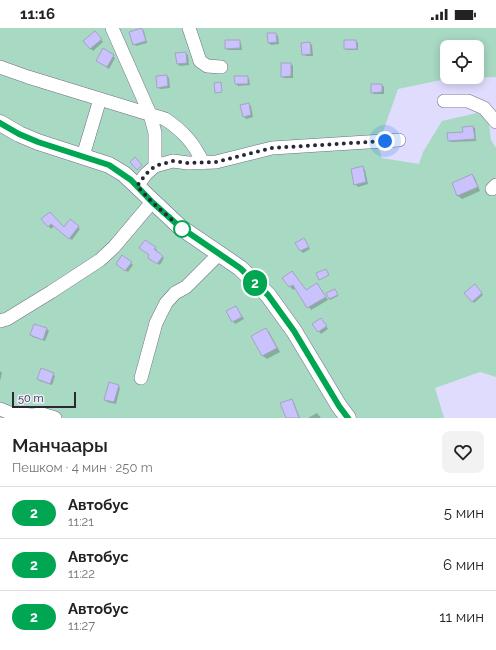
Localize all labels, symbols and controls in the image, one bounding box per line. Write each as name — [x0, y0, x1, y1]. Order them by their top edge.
text: 11:16 — [20, 5, 55, 23]
map controls — [440, 40, 484, 84]
button: locate — [440, 40, 484, 84]
your location — [375, 131, 395, 151]
unlabelled marker — [173, 220, 191, 238]
line badge: 2 — [242, 270, 268, 296]
text: 2 — [251, 275, 259, 291]
scale bar — [12, 390, 76, 409]
text: 50 m — [18, 392, 44, 405]
button: heart — [442, 431, 484, 473]
text: Манчаары — [12, 434, 108, 456]
text: Пешком · 4 мин · 250 m — [12, 460, 153, 475]
text: Автобус — [68, 496, 129, 514]
text: 5 мин — [444, 504, 484, 522]
text: 2 — [30, 505, 38, 521]
text: 11:21 — [68, 514, 94, 529]
text: Автобус — [68, 548, 129, 566]
text: 6 мин — [443, 556, 484, 574]
text: 2 — [30, 557, 38, 573]
text: 11:22 — [68, 566, 95, 581]
text: Автобус — [68, 600, 129, 618]
text: 11 мин — [439, 608, 484, 626]
text: 2 — [30, 609, 38, 625]
text: 11:27 — [68, 618, 95, 633]

